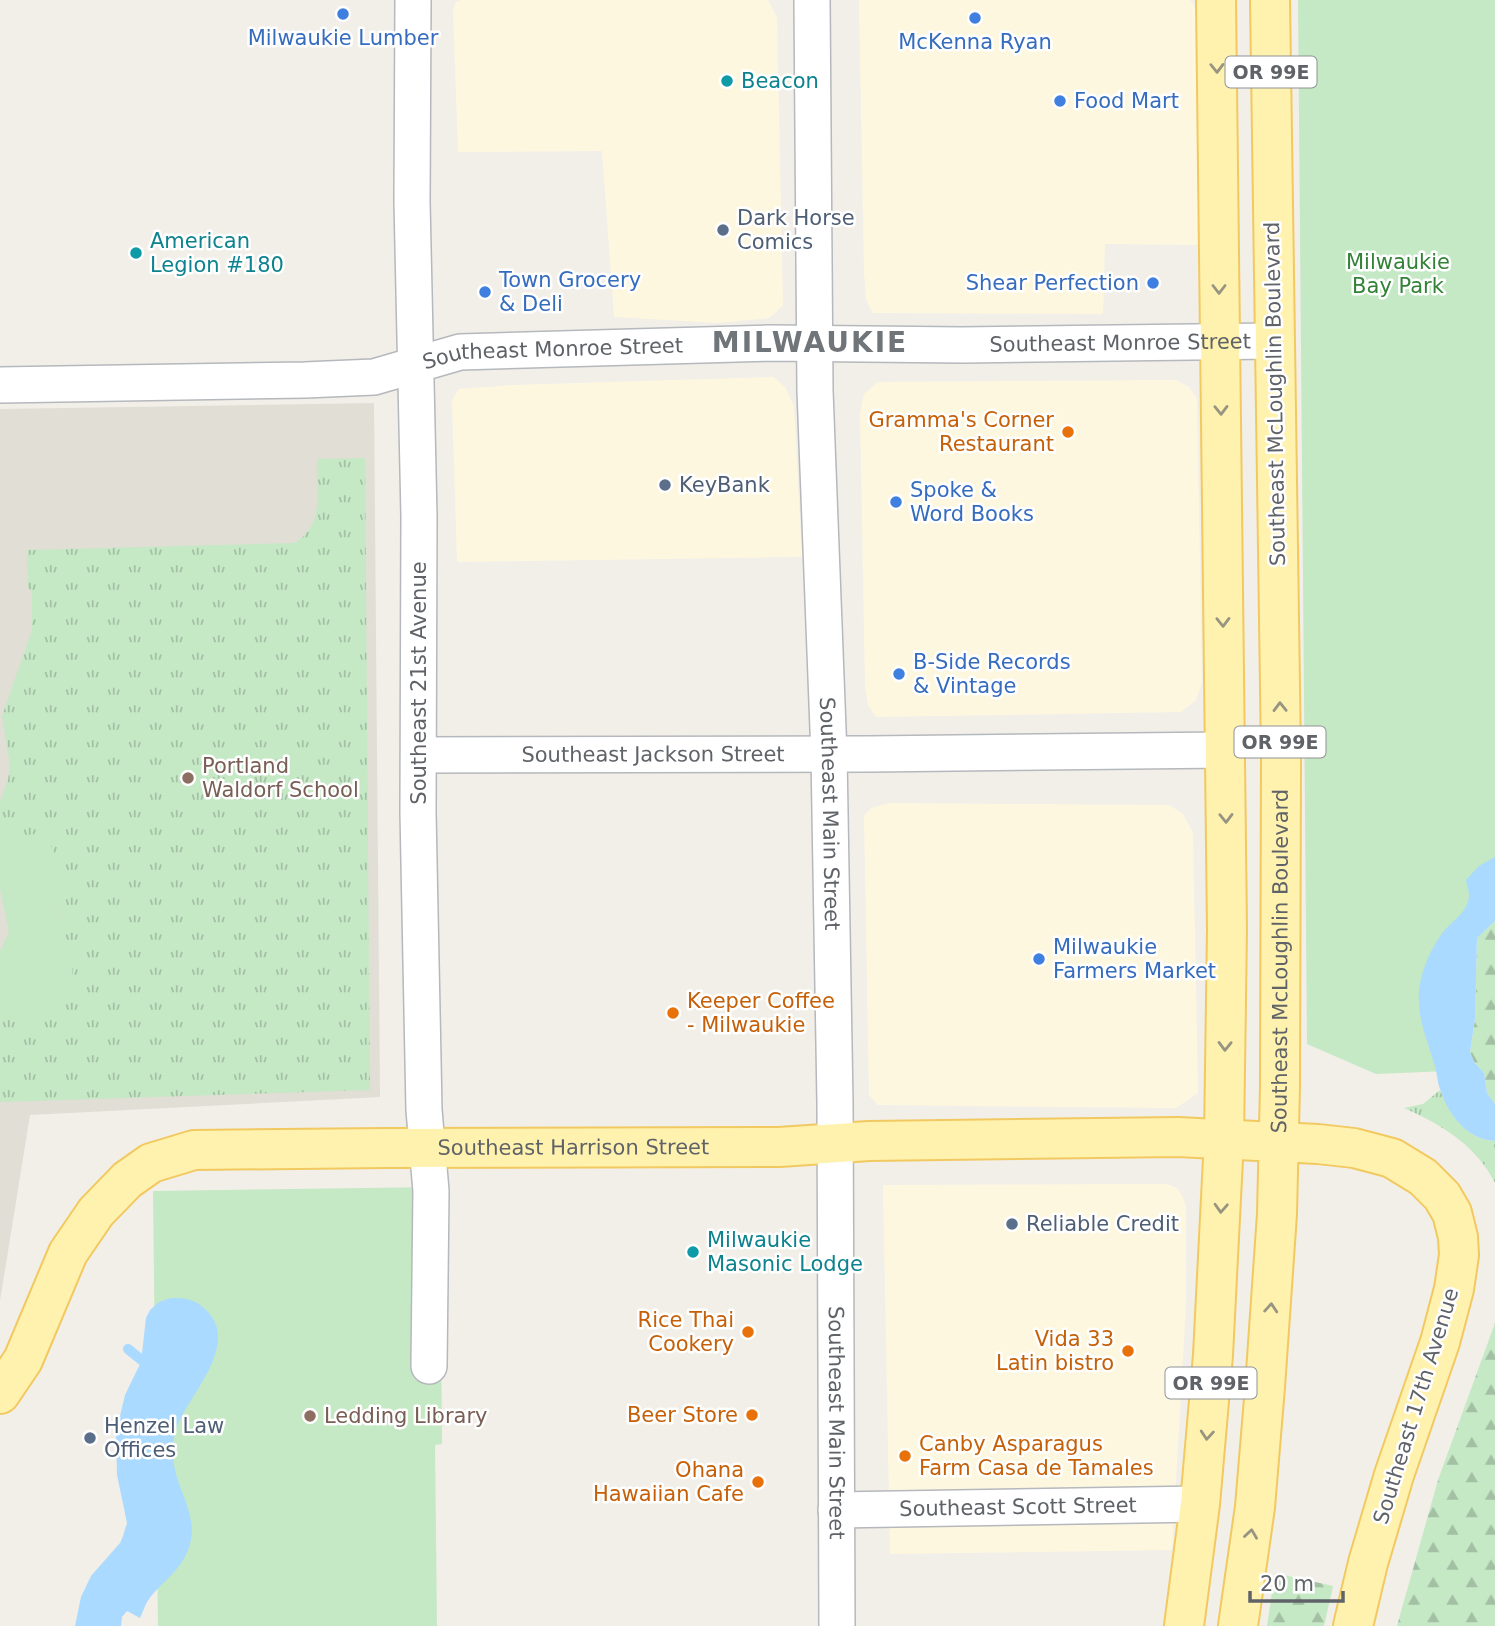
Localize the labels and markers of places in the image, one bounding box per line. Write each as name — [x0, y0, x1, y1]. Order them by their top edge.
marker: Milwaukie Lumber — [335, 6, 351, 22]
marker: McKenna Ryan — [967, 10, 983, 26]
place label: Milwaukie Lumber — [248, 26, 439, 50]
place label: McKenna Ryan — [898, 30, 1052, 54]
place label: Beacon — [741, 69, 819, 93]
marker: Beacon — [719, 73, 735, 89]
place label: Food Mart — [1074, 89, 1179, 113]
marker: Food Mart — [1052, 93, 1068, 109]
place label: Dark Horse Comics — [737, 206, 855, 254]
marker: Dark Horse Comics — [715, 222, 731, 238]
place label: American Legion #180 — [150, 229, 284, 277]
marker: American Legion #180 — [128, 245, 144, 261]
place label: Town Grocery & Deli — [498, 268, 641, 316]
place label: Shear Perfection — [966, 271, 1139, 295]
marker: Shear Perfection — [1145, 275, 1161, 291]
marker: Town Grocery & Deli — [477, 284, 493, 300]
place label: Gramma's Corner Restaurant — [868, 408, 1054, 456]
marker: Gramma's Corner Restaurant — [1060, 424, 1076, 440]
place label: KeyBank — [679, 473, 771, 497]
marker: KeyBank — [657, 477, 673, 493]
place label: Spoke & Word Books — [910, 478, 1034, 526]
marker: Spoke & Word Books — [888, 494, 904, 510]
place label: B-Side Records & Vintage — [913, 650, 1071, 698]
marker: B-Side Records & Vintage — [891, 666, 907, 682]
place label: Portland Waldorf School — [202, 754, 359, 802]
marker: Portland Waldorf School — [180, 770, 196, 786]
place label: Milwaukie Farmers Market — [1053, 935, 1216, 983]
marker: Milwaukie Farmers Market — [1031, 951, 1047, 967]
place label: Keeper Coffee - Milwaukie — [687, 989, 835, 1037]
marker: Keeper Coffee - Milwaukie — [665, 1005, 681, 1021]
place label: Reliable Credit — [1026, 1212, 1179, 1236]
marker: Reliable Credit — [1004, 1216, 1020, 1232]
place label: Milwaukie Masonic Lodge — [707, 1228, 863, 1276]
marker: Milwaukie Masonic Lodge — [685, 1244, 701, 1260]
place label: Rice Thai Cookery — [638, 1308, 734, 1356]
marker: Rice Thai Cookery — [740, 1324, 756, 1340]
place label: Vida 33 Latin bistro — [996, 1327, 1114, 1375]
marker: Vida 33 Latin bistro — [1120, 1343, 1136, 1359]
place label: Beer Store — [627, 1403, 738, 1427]
place label: Ledding Library — [324, 1404, 488, 1428]
marker: Beer Store — [744, 1407, 760, 1423]
marker: Ledding Library — [302, 1408, 318, 1424]
place label: Henzel Law Offices — [104, 1414, 224, 1462]
marker: Henzel Law Offices — [82, 1430, 98, 1446]
place label: Canby Asparagus Farm Casa de Tamales — [919, 1432, 1154, 1480]
marker: Canby Asparagus Farm Casa de Tamales — [897, 1448, 913, 1464]
place label: Ohana Hawaiian Cafe — [593, 1458, 744, 1506]
marker: Ohana Hawaiian Cafe — [750, 1474, 766, 1490]

